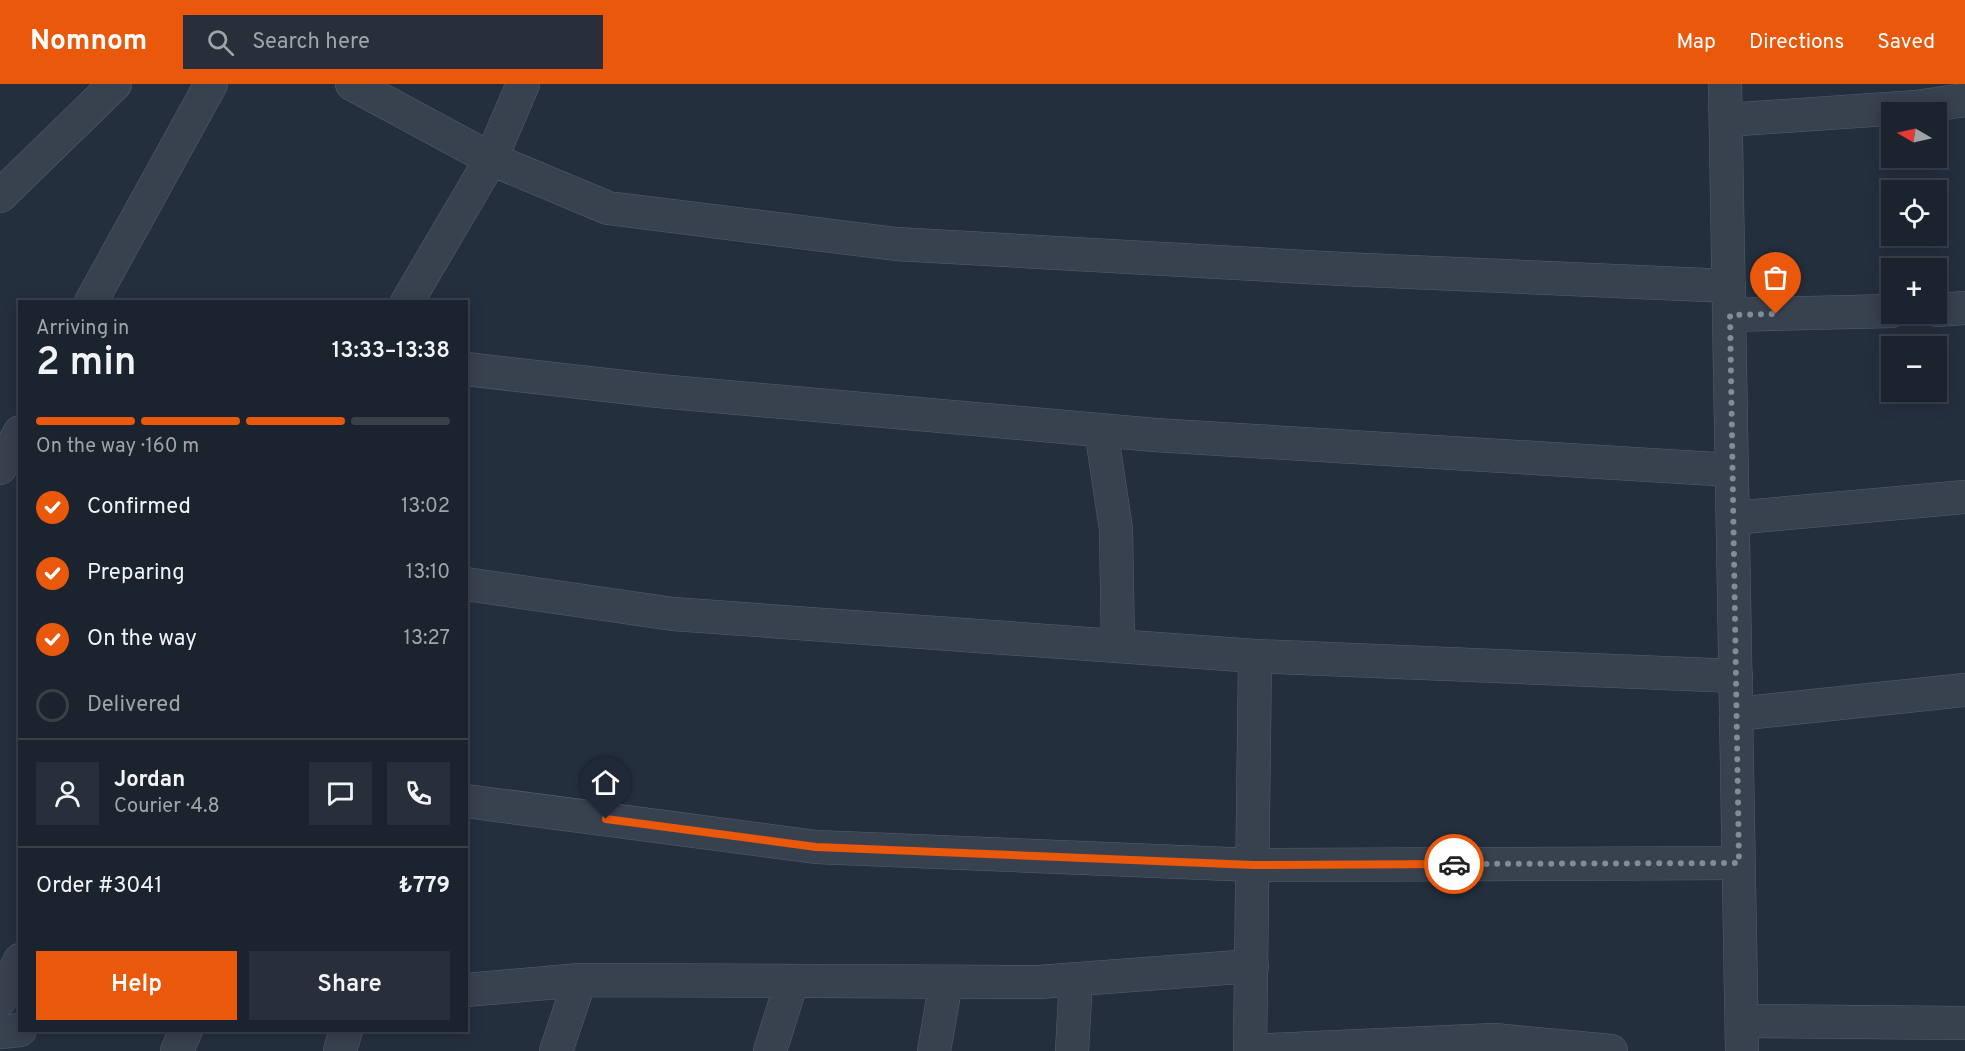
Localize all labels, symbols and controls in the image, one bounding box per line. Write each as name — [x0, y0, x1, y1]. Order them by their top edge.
search box — [183, 15, 603, 69]
text: Nomnom — [30, 24, 147, 60]
icon: search — [204, 26, 237, 59]
text: Search here — [252, 29, 370, 56]
text: Map — [1676, 29, 1716, 56]
text: Directions — [1749, 29, 1844, 56]
text: Saved — [1877, 29, 1935, 56]
north arrow — [1881, 102, 1947, 168]
map controls — [1881, 102, 1947, 402]
button: locate — [1881, 180, 1947, 246]
pin — [1750, 252, 1801, 314]
button: + — [1881, 258, 1947, 324]
icon: bag — [1759, 261, 1792, 294]
text: Arriving in — [36, 316, 129, 342]
button: − — [1881, 336, 1947, 402]
text: 13:33–13:38 — [332, 338, 450, 365]
text: 2 min — [36, 340, 137, 389]
text: On the way · 160 m — [36, 434, 199, 460]
icon: check — [36, 491, 69, 524]
text: Confirmed — [87, 494, 191, 521]
text: 13:02 — [401, 494, 450, 520]
icon: check — [36, 557, 69, 590]
text: Preparing — [87, 560, 185, 587]
text: 13:10 — [406, 560, 450, 586]
icon: check — [36, 623, 69, 656]
text: On the way — [87, 626, 197, 653]
text: 13:27 — [404, 626, 450, 652]
text: Delivered — [87, 692, 181, 719]
pin — [580, 757, 631, 819]
button: person — [36, 762, 99, 825]
button: chat — [309, 762, 372, 825]
button: phone — [387, 762, 450, 825]
icon: home — [589, 766, 622, 799]
text: Jordan — [114, 767, 185, 794]
text: Courier · 4.8 — [114, 794, 220, 820]
courier — [1424, 834, 1484, 894]
icon: car — [1438, 848, 1471, 881]
text: Order #3041 — [36, 873, 162, 900]
text: ₺779 — [398, 873, 450, 900]
button: Help — [36, 951, 237, 1020]
button: Share — [249, 951, 450, 1020]

